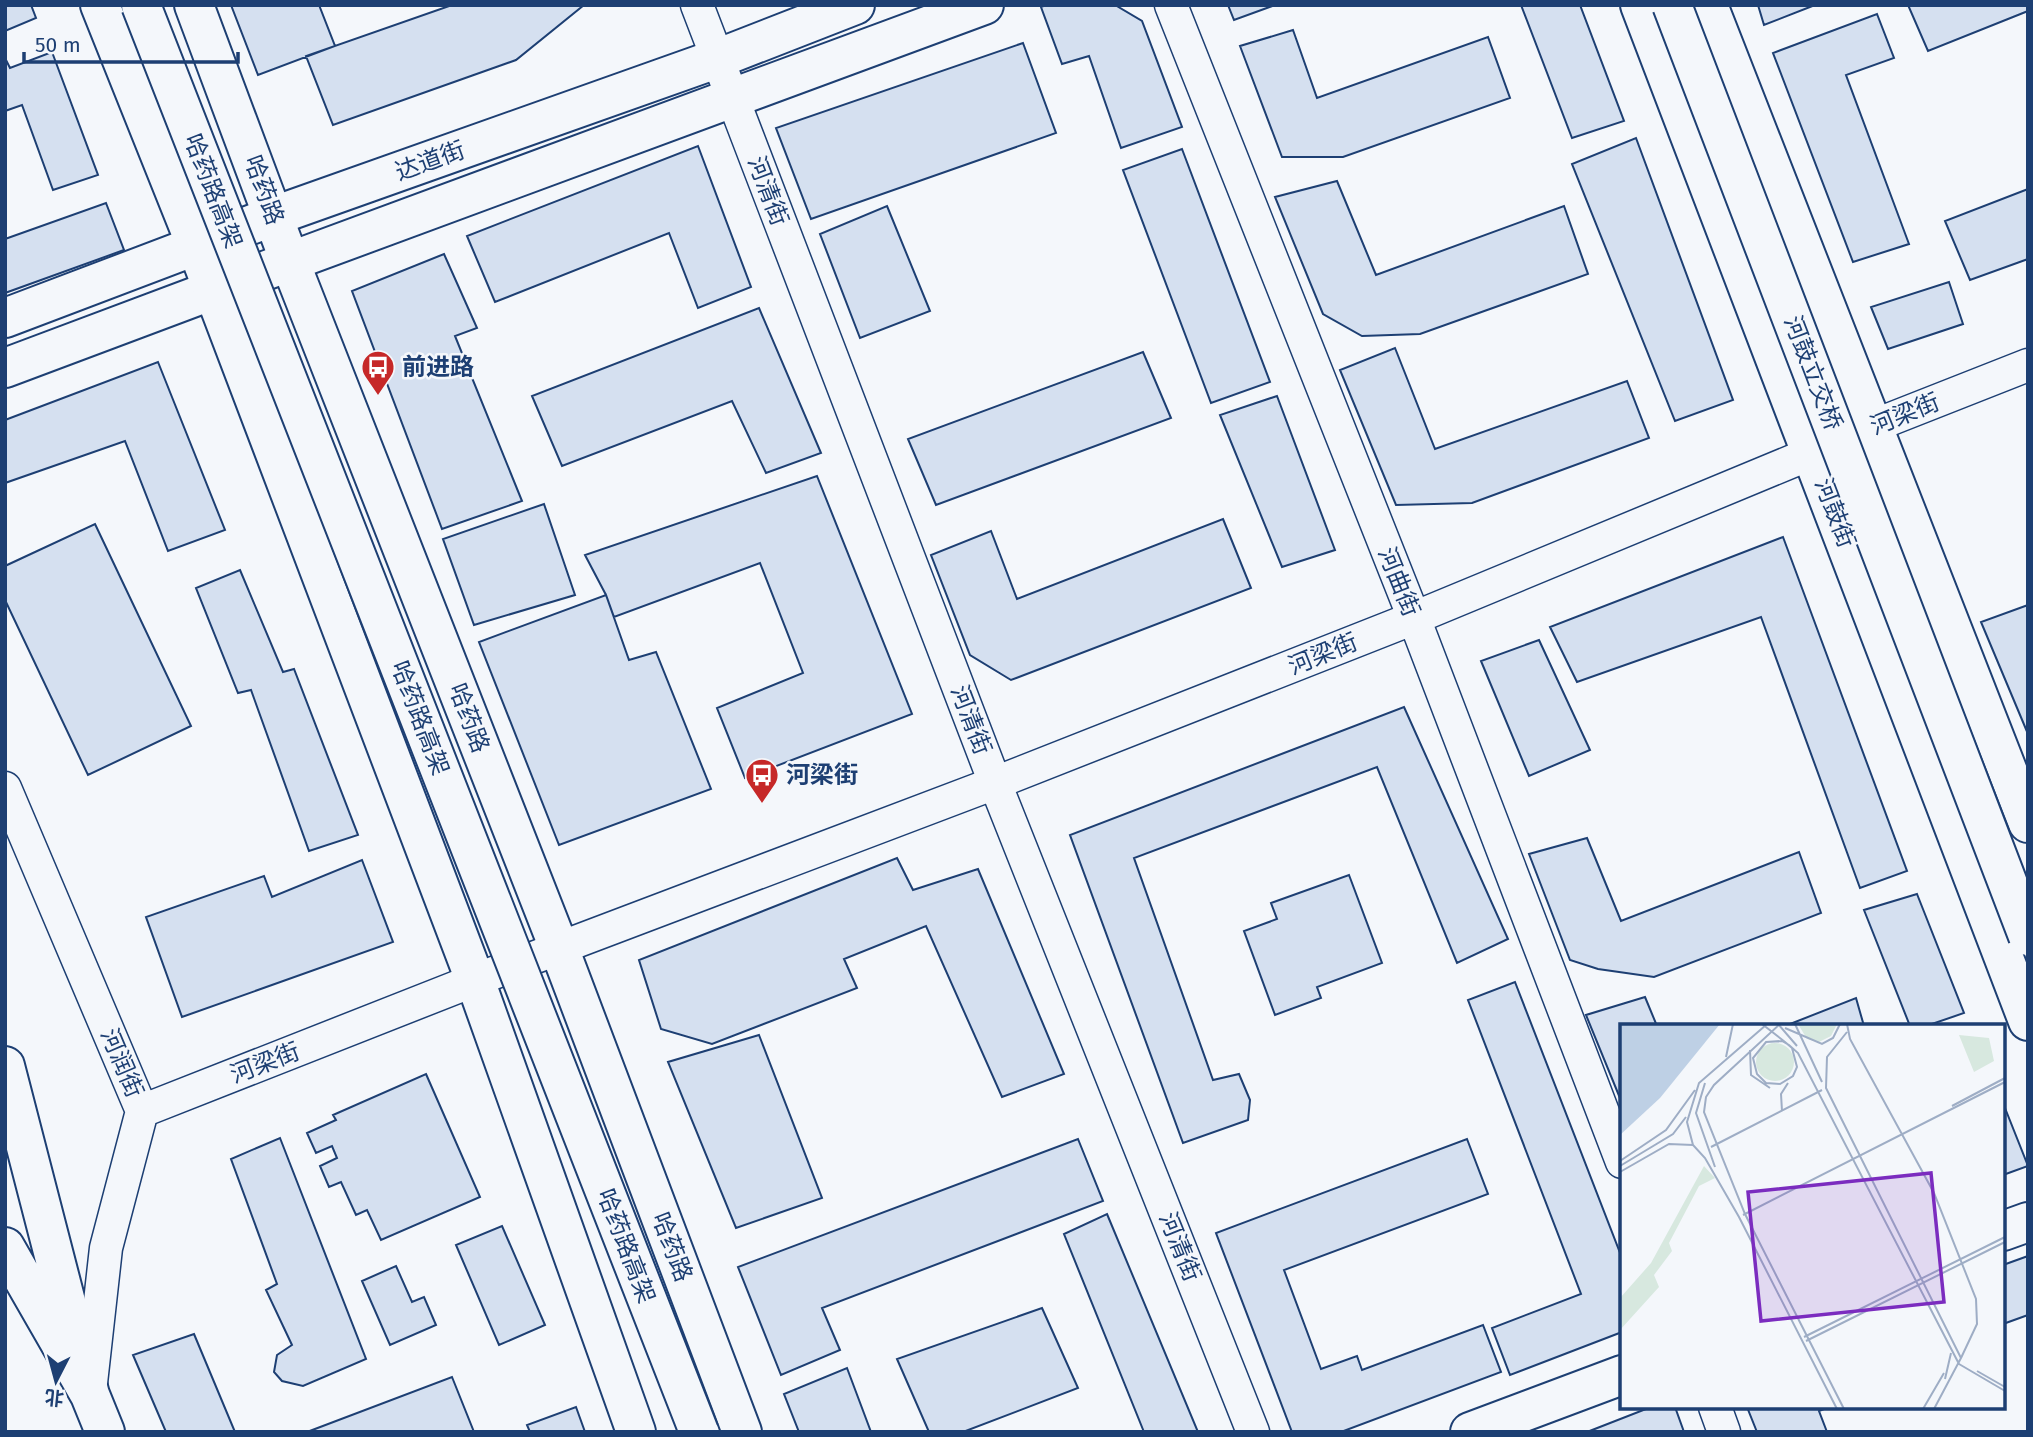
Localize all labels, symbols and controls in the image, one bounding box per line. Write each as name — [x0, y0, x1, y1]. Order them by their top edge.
scale bar — [24, 21, 238, 65]
text: 50 m — [35, 32, 81, 58]
street label: 哈药路高架 — [178, 130, 248, 252]
street label: 达道街 — [391, 136, 469, 186]
street label: 哈药路 — [239, 151, 289, 229]
street label: 河清街 — [742, 152, 794, 230]
street label: 河鼓立交桥 — [1778, 312, 1848, 434]
bus stop icon: 前进路 — [359, 348, 397, 397]
place label: 前进路 — [402, 353, 474, 381]
street label: 河梁街 — [1866, 388, 1944, 440]
street label: 河鼓街 — [1809, 474, 1861, 552]
street label: 河曲街 — [1373, 543, 1425, 621]
street label: 河梁街 — [1284, 628, 1362, 680]
street label: 哈药路高架 — [385, 657, 455, 779]
street label: 哈药路 — [443, 679, 495, 757]
street label: 河清街 — [945, 681, 997, 759]
bus stop icon: 河梁街 — [743, 756, 781, 805]
place label: 河梁街 — [786, 761, 858, 789]
street label: 河润街 — [95, 1024, 149, 1102]
inset map — [1620, 1024, 2005, 1409]
street label: 河梁街 — [226, 1037, 304, 1089]
street label: 哈药路高架 — [591, 1185, 661, 1307]
street label: 哈药路 — [646, 1208, 698, 1286]
street label: 河清街 — [1154, 1208, 1206, 1286]
north arrow — [21, 1346, 91, 1416]
text: 北 — [44, 1385, 65, 1410]

